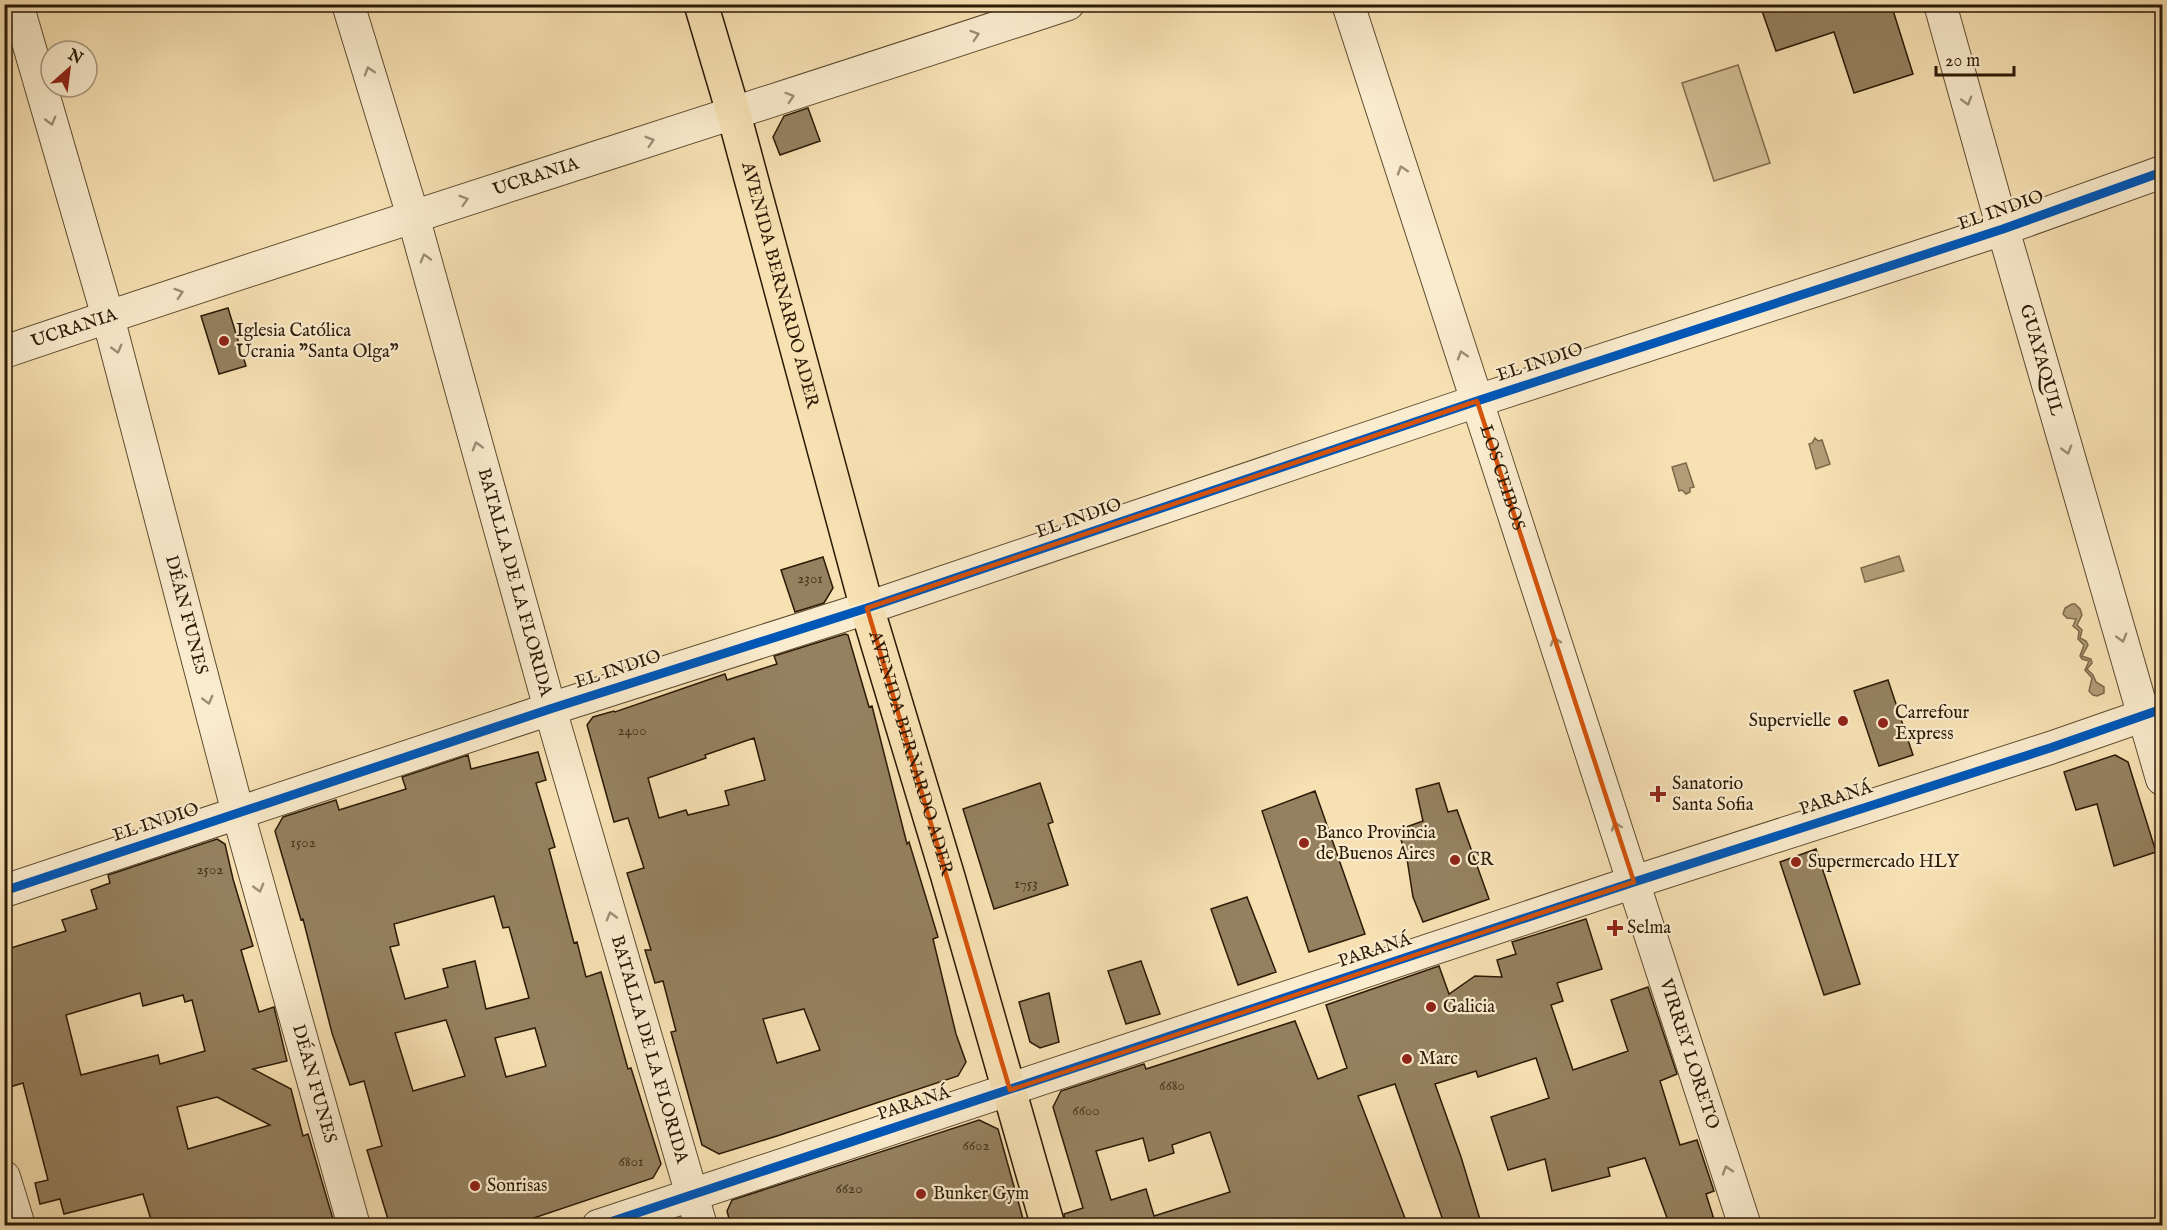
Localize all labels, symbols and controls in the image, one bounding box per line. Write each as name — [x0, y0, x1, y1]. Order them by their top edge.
one-way arrow — [969, 30, 980, 43]
north arrow — [39, 39, 99, 99]
scale bar — [1936, 39, 2014, 77]
text: N — [63, 45, 86, 70]
text: 20 m — [1945, 50, 1980, 73]
one-way arrow — [364, 66, 376, 77]
one-way arrow — [784, 91, 795, 104]
one-way arrow — [1960, 95, 1972, 106]
one-way arrow — [44, 115, 56, 126]
one-way arrow — [644, 136, 655, 148]
street label: UCRANIA — [490, 152, 583, 202]
street label: AVENIDA BERNARDO ADER — [735, 159, 824, 412]
one-way arrow — [1397, 165, 1409, 176]
street label: EL INDIO — [1955, 186, 2047, 236]
one-way arrow — [458, 195, 469, 207]
one-way arrow — [419, 253, 432, 263]
one-way arrow — [173, 288, 184, 301]
street label: GUAYAQUIL — [2014, 302, 2068, 418]
street label: UCRANIA — [28, 303, 121, 353]
place label: Iglesia Católica Ucrania "Santa Olga" — [236, 320, 399, 364]
marker: Iglesia Católica Ucrania "Santa Olga" — [217, 334, 231, 348]
street label: EL INDIO — [1494, 338, 1586, 388]
one-way arrow — [109, 344, 122, 354]
one-way arrow — [1457, 350, 1470, 361]
street label: LOS CEIBOS — [1474, 422, 1530, 534]
one-way arrow — [472, 441, 484, 452]
one-way arrow — [2060, 444, 2072, 455]
street label: BATALLA DE LA FLORIDA — [472, 465, 558, 700]
street label: EL INDIO — [1033, 494, 1125, 544]
street label: DÉAN FUNES — [159, 553, 213, 677]
house number: 2301 — [797, 569, 823, 588]
street label: AVENIDA BERNARDO ADER — [863, 627, 959, 879]
one-way arrow — [2115, 632, 2127, 642]
one-way arrow — [1550, 636, 1563, 647]
street label: EL INDIO — [572, 645, 664, 695]
one-way arrow — [201, 695, 214, 705]
place label: Carrefour Express — [1895, 702, 1970, 746]
place label: Supervielle — [1749, 710, 1831, 733]
marker: Supervielle — [1836, 714, 1850, 728]
marker: Carrefour Express — [1876, 716, 1890, 730]
house number: 2400 — [617, 721, 647, 740]
place label: Sanatorio Santa Sofia — [1672, 773, 1754, 817]
street label: PARANÁ — [1796, 774, 1876, 822]
marker: Sanatorio Santa Sofia — [1649, 785, 1667, 803]
street label: EL INDIO — [110, 798, 202, 848]
one-way arrow — [1610, 821, 1623, 832]
place label: Banco Provincia de Buenos Aires — [1316, 822, 1436, 866]
house number: 1502 — [290, 833, 316, 852]
marker: Banco Provincia de Buenos Aires — [1297, 836, 1311, 850]
place label: CR — [1467, 849, 1495, 872]
place label: Supermercado HLY — [1808, 851, 1959, 874]
marker: CR — [1448, 853, 1462, 867]
marker: Supermercado HLY — [1789, 855, 1803, 869]
house number: 2502 — [197, 860, 223, 879]
house number: 1753 — [1014, 874, 1038, 893]
one-way arrow — [252, 883, 264, 893]
one-way arrow — [606, 911, 618, 922]
place label: Selma — [1627, 917, 1671, 940]
marker: Selma — [1608, 921, 1622, 935]
street label: PARANÁ — [1335, 926, 1415, 974]
street label: BATALLA DE LA FLORIDA — [605, 933, 694, 1167]
street label: VIRREY LORETO — [1654, 975, 1724, 1132]
place label: Galicia — [1443, 996, 1495, 1019]
marker: Galicia — [1424, 1000, 1438, 1014]
street label: DÉAN FUNES — [286, 1022, 342, 1146]
place label: Marc — [1419, 1048, 1458, 1071]
marker: Marc — [1400, 1052, 1414, 1066]
house number: 6680 — [1159, 1076, 1185, 1095]
street label: PARANÁ — [874, 1079, 954, 1127]
house number: 6600 — [1072, 1101, 1100, 1120]
house number: 6602 — [962, 1136, 990, 1155]
house number: 6801 — [618, 1152, 644, 1171]
one-way arrow — [1721, 1165, 1734, 1176]
place label: Sonrisas — [487, 1175, 547, 1198]
marker: Sonrisas — [468, 1179, 482, 1193]
house number: 6620 — [835, 1179, 863, 1198]
place label: Bunker Gym — [933, 1183, 1029, 1206]
marker: Bunker Gym — [914, 1187, 928, 1201]

